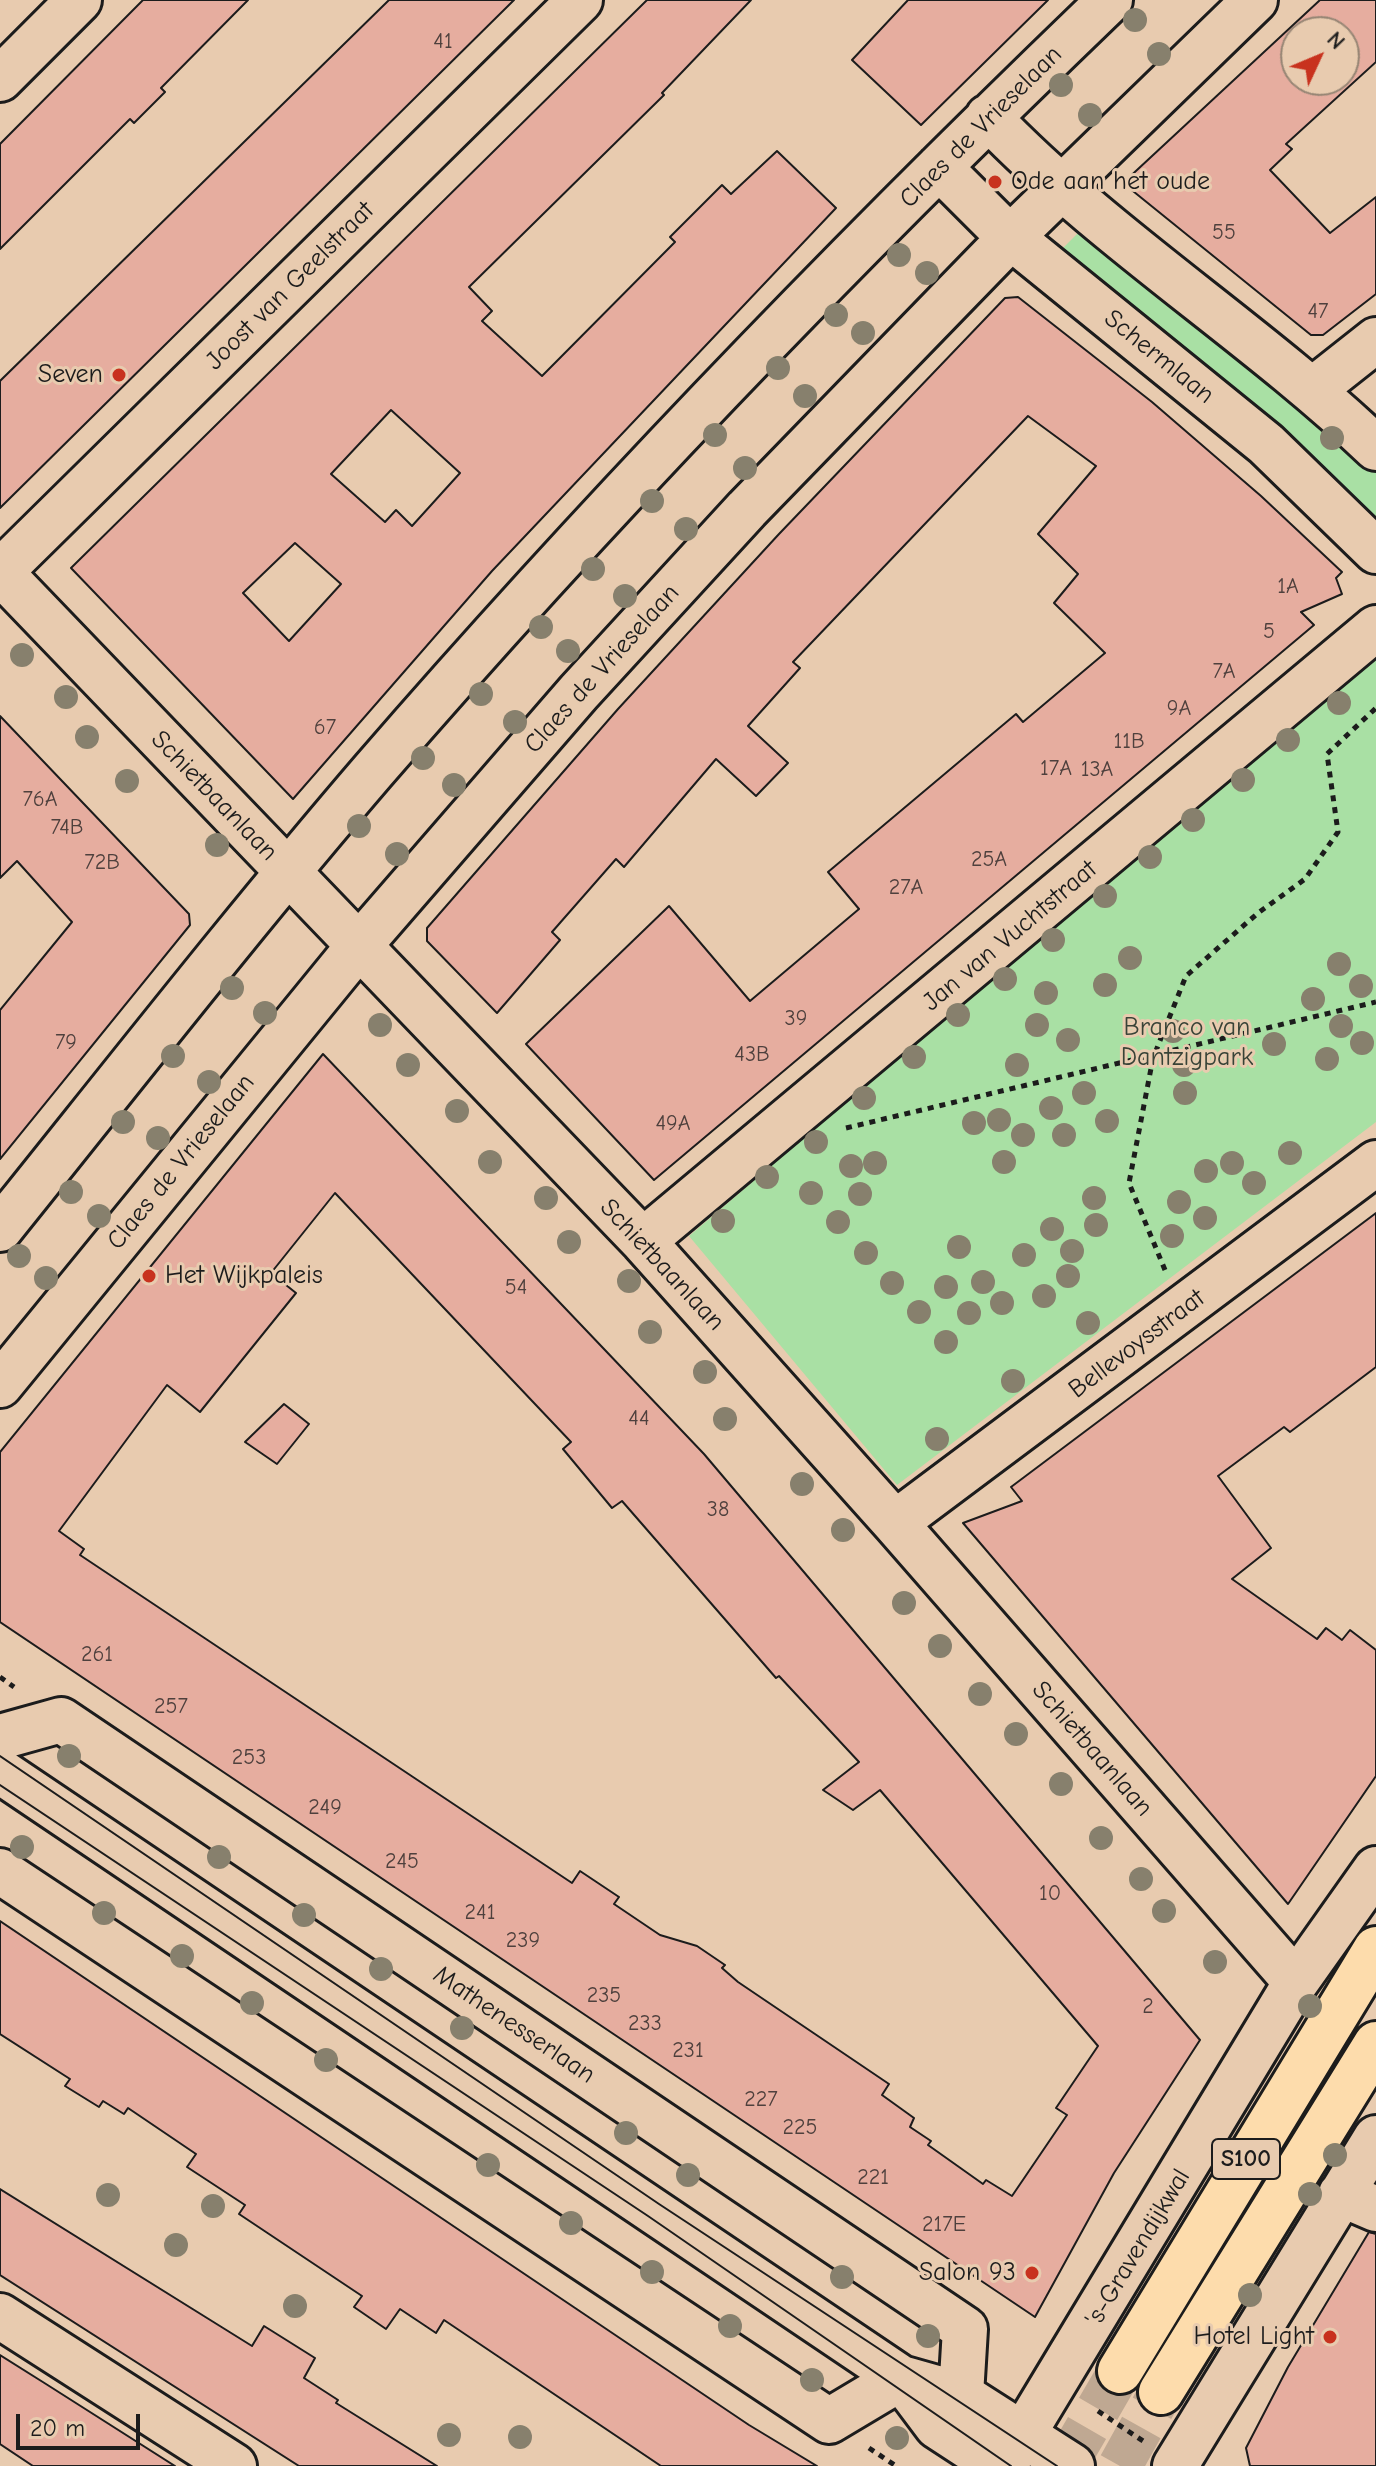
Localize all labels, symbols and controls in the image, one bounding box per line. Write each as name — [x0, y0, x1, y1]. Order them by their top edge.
north arrow — [1280, 16, 1360, 96]
text: N — [1321, 27, 1350, 55]
house number: 41 — [433, 29, 453, 55]
street label: Claes de Vrieselaan — [893, 39, 1069, 215]
place label: Ode aan het oude — [1011, 166, 1210, 198]
marker: Ode aan het oude — [986, 173, 1004, 191]
street label: Joost van Geelstraat — [199, 195, 381, 377]
house number: 55 — [1212, 220, 1236, 246]
house number: 47 — [1307, 299, 1329, 325]
street label: Schermlaan — [1098, 303, 1220, 411]
place label: Seven — [38, 359, 103, 391]
marker: Seven — [110, 366, 128, 384]
house number: 1A — [1277, 574, 1299, 600]
street label: Claes de Vrieselaan — [518, 578, 686, 760]
house number: 5 — [1263, 619, 1275, 645]
house number: 7A — [1212, 659, 1236, 685]
house number: 9A — [1167, 696, 1191, 722]
house number: 67 — [314, 715, 336, 741]
street label: Schietbaanlaan — [144, 724, 284, 868]
house number: 11B — [1113, 729, 1145, 755]
house number: 17A — [1040, 756, 1072, 782]
house number: 13A — [1081, 757, 1113, 783]
house number: 76A — [23, 787, 57, 813]
house number: 74B — [51, 815, 83, 841]
house number: 25A — [971, 847, 1007, 873]
house number: 72B — [84, 850, 120, 876]
street label: Jan van Vuchtstraat — [916, 854, 1104, 1018]
house number: 27A — [889, 875, 923, 901]
house number: 39 — [785, 1006, 807, 1032]
park label: Branco van Dantzigpark — [1121, 1012, 1253, 1074]
house number: 79 — [55, 1030, 77, 1056]
house number: 43B — [734, 1042, 770, 1068]
street label: Claes de Vrieselaan — [101, 1068, 261, 1256]
house number: 49A — [655, 1111, 691, 1137]
street label: Schietbaanlaan — [593, 1192, 731, 1338]
place label: Het Wijkpaleis — [165, 1260, 323, 1292]
marker: Het Wijkpaleis — [140, 1267, 158, 1285]
house number: 54 — [505, 1275, 527, 1301]
street label: Bellevoysstraat — [1063, 1283, 1211, 1405]
house number: 44 — [628, 1406, 650, 1432]
house number: 38 — [707, 1497, 729, 1523]
house number: 261 — [81, 1642, 113, 1668]
street label: Schietbaanlaan — [1025, 1675, 1159, 1823]
house number: 257 — [154, 1694, 188, 1720]
house number: 253 — [232, 1745, 266, 1771]
house number: 249 — [308, 1795, 342, 1821]
house number: 245 — [385, 1849, 419, 1875]
house number: 10 — [1039, 1881, 1061, 1907]
house number: 241 — [465, 1900, 495, 1926]
house number: 239 — [506, 1928, 540, 1954]
street label: Mathenesserlaan — [427, 1959, 601, 2091]
house number: 235 — [587, 1983, 621, 2009]
house number: 2 — [1142, 1994, 1154, 2020]
house number: 233 — [628, 2011, 662, 2037]
house number: 231 — [672, 2038, 704, 2064]
house number: 227 — [744, 2087, 778, 2113]
house number: 225 — [783, 2115, 817, 2141]
road number: S100 — [1212, 2139, 1280, 2179]
street label: 's-Gravendijkwal — [1079, 2163, 1197, 2333]
house number: 221 — [857, 2165, 889, 2191]
house number: 217E — [922, 2212, 966, 2238]
place label: Salon 93 — [919, 2257, 1016, 2289]
marker: Salon 93 — [1023, 2264, 1041, 2282]
place label: Hotel Light — [1194, 2321, 1314, 2353]
marker: Hotel Light — [1321, 2328, 1339, 2346]
scale bar — [20, 2398, 144, 2448]
text: 20 m — [30, 2414, 85, 2442]

